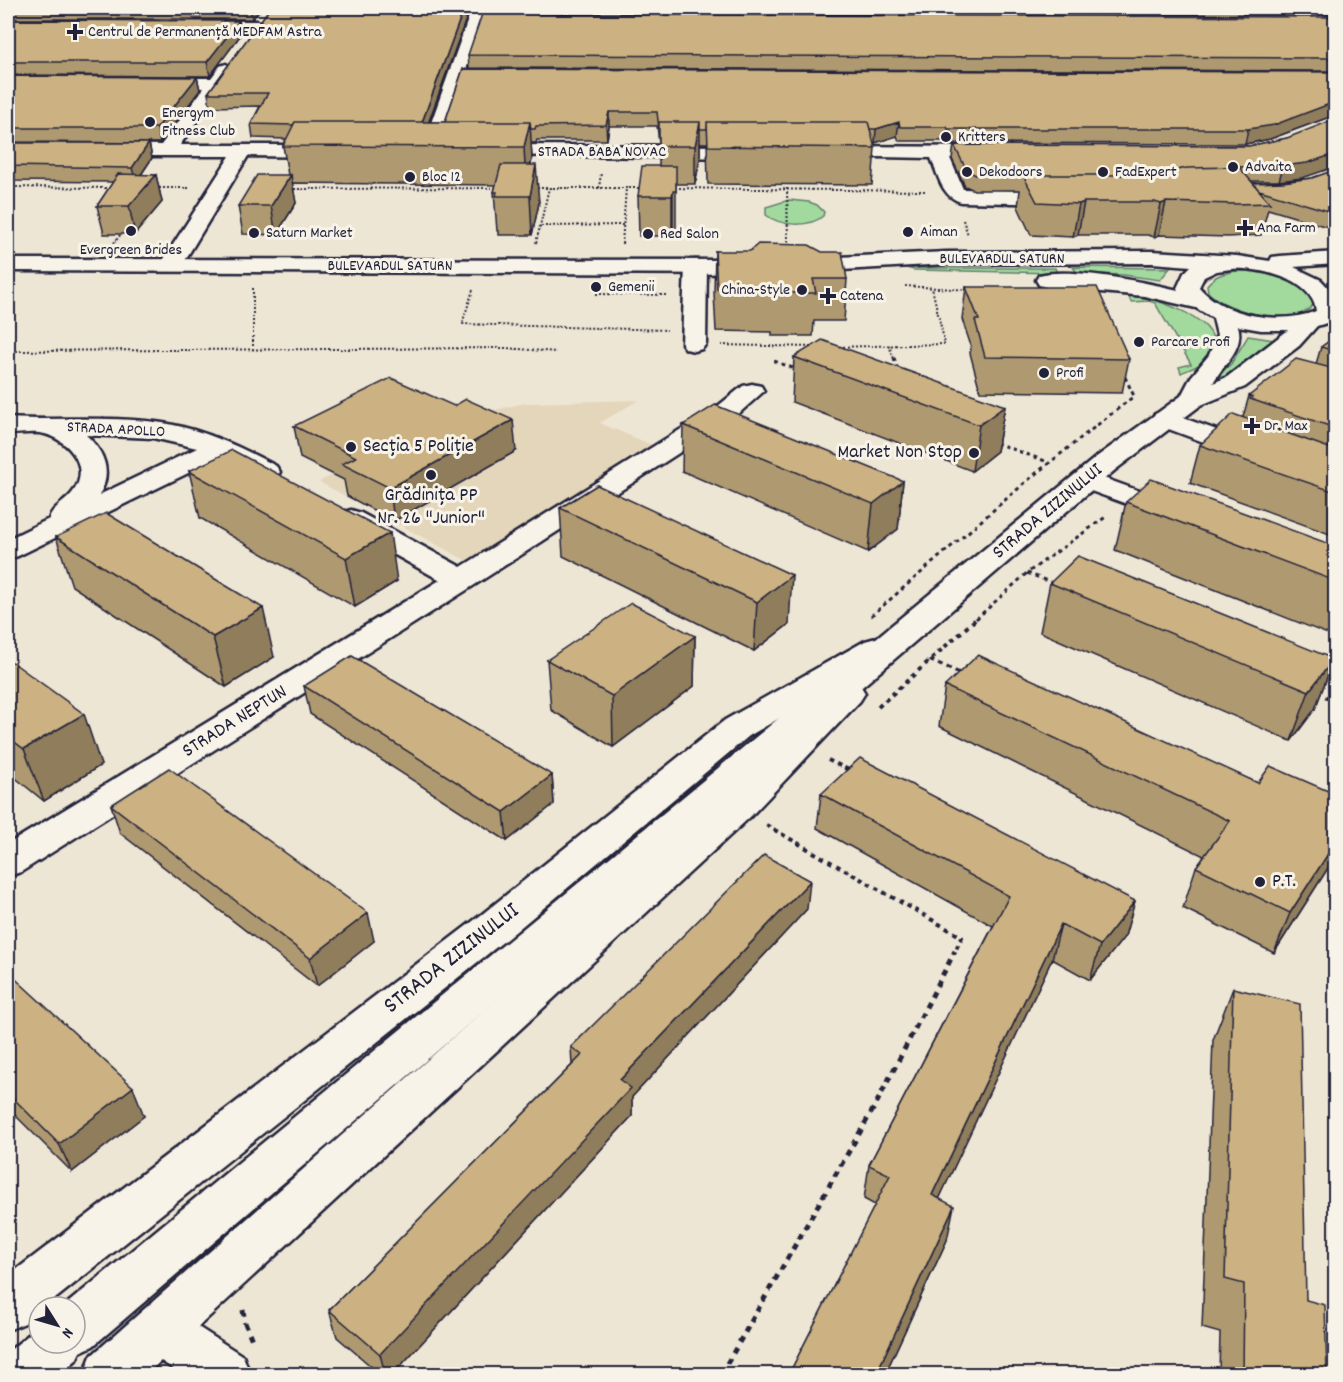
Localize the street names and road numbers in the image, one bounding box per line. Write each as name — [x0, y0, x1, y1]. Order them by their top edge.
street label: STRADA BABA NOVAC — [538, 141, 666, 164]
street label: BULEVARDUL SATURN — [939, 248, 1065, 271]
street label: BULEVARDUL SATURN — [327, 255, 453, 278]
street label: STRADA APOLLO — [66, 416, 166, 444]
street label: STRADA ZIZINULUI — [987, 457, 1109, 567]
street label: STRADA NEPTUN — [177, 679, 293, 765]
street label: STRADA ZIZINULUI — [377, 895, 528, 1023]

